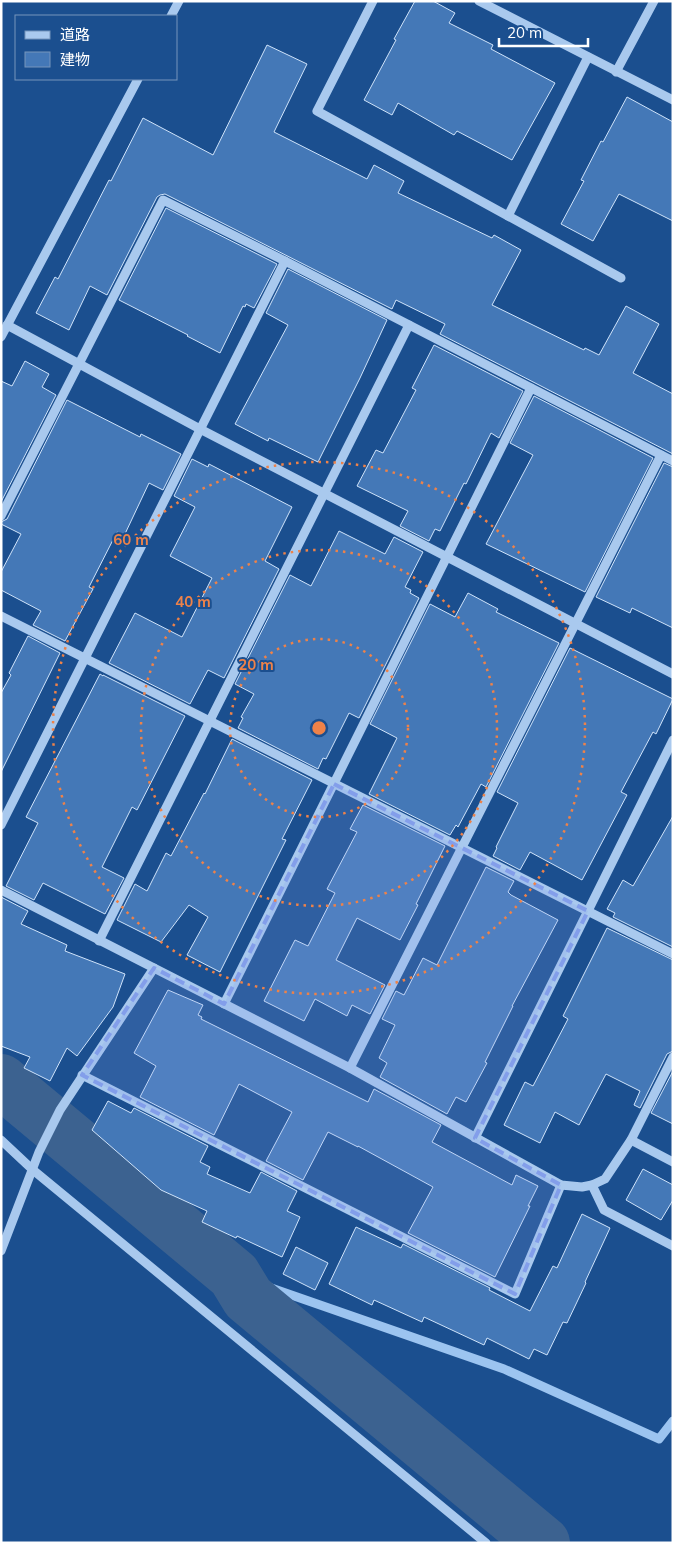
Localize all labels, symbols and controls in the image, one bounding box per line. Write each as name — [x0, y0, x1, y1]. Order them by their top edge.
legend — [15, 15, 178, 80]
scale bar — [499, 15, 588, 47]
text: 20 m — [507, 23, 542, 42]
text: 道路 — [60, 25, 90, 44]
text: 建物 — [60, 50, 90, 69]
text: 60 m — [113, 530, 149, 549]
text: 40 m — [175, 592, 211, 611]
text: 20 m — [238, 655, 274, 674]
centre of rings — [310, 719, 328, 737]

